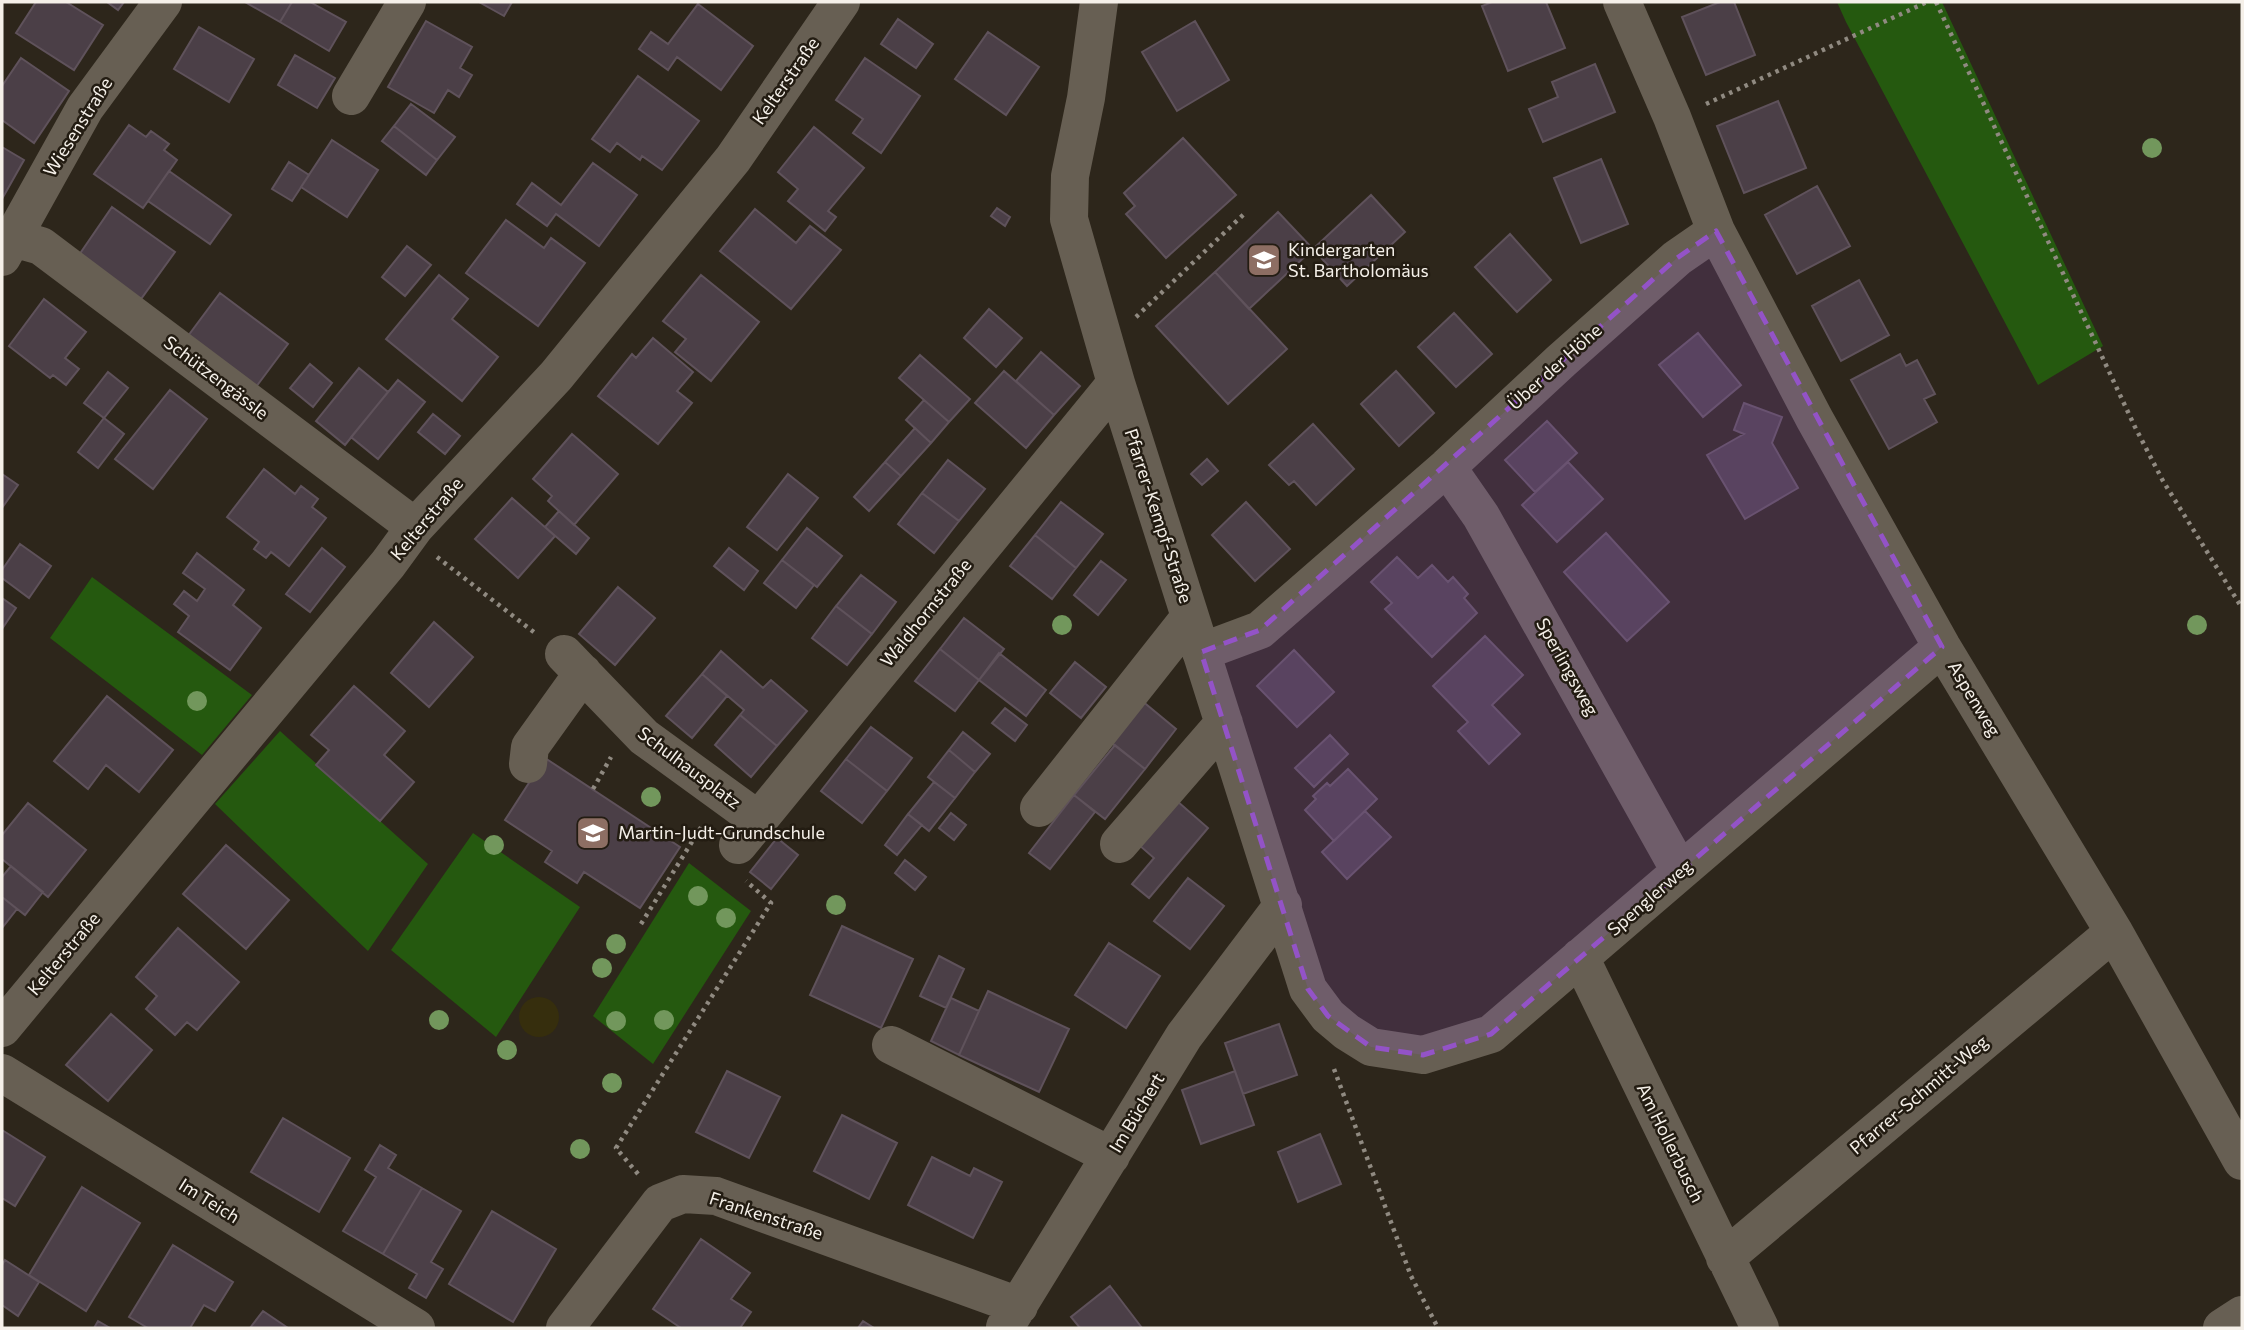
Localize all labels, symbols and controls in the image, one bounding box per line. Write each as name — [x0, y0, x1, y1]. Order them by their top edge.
street label: Kelterstraße — [747, 33, 823, 128]
street label: Wiesenstraße — [38, 73, 116, 180]
place label: Kindergarten St. Bartholomäus — [1288, 238, 1429, 281]
school or university icon: Kindergarten St. Bartholomäus — [1245, 241, 1283, 279]
street label: Über der Höhe — [1503, 318, 1606, 414]
street label: Schützengässle — [160, 331, 273, 424]
street label: Pfarrer-Kempf-Straße — [1120, 426, 1198, 606]
street label: Kelterstraße — [385, 472, 467, 564]
street label: Waldhornstraße — [875, 554, 976, 671]
street label: Sperlingsweg — [1532, 614, 1604, 720]
street label: Aspenweg — [1944, 657, 2006, 740]
street label: Schulhausplatz — [634, 721, 746, 813]
school or university icon: Martin-Judt-Grundschule — [574, 814, 612, 852]
place label: Martin-Judt-Grundschule — [618, 821, 825, 843]
street label: Spenglerweg — [1602, 854, 1697, 940]
street label: Kelterstraße — [22, 907, 104, 999]
street label: Pfarrer-Schmitt-Weg — [1845, 1030, 1992, 1159]
street label: Im Büchert — [1104, 1069, 1169, 1156]
street label: Am Hollerbusch — [1633, 1079, 1709, 1206]
street label: Im Teich — [175, 1173, 244, 1227]
street label: Frankenstraße — [707, 1186, 826, 1244]

